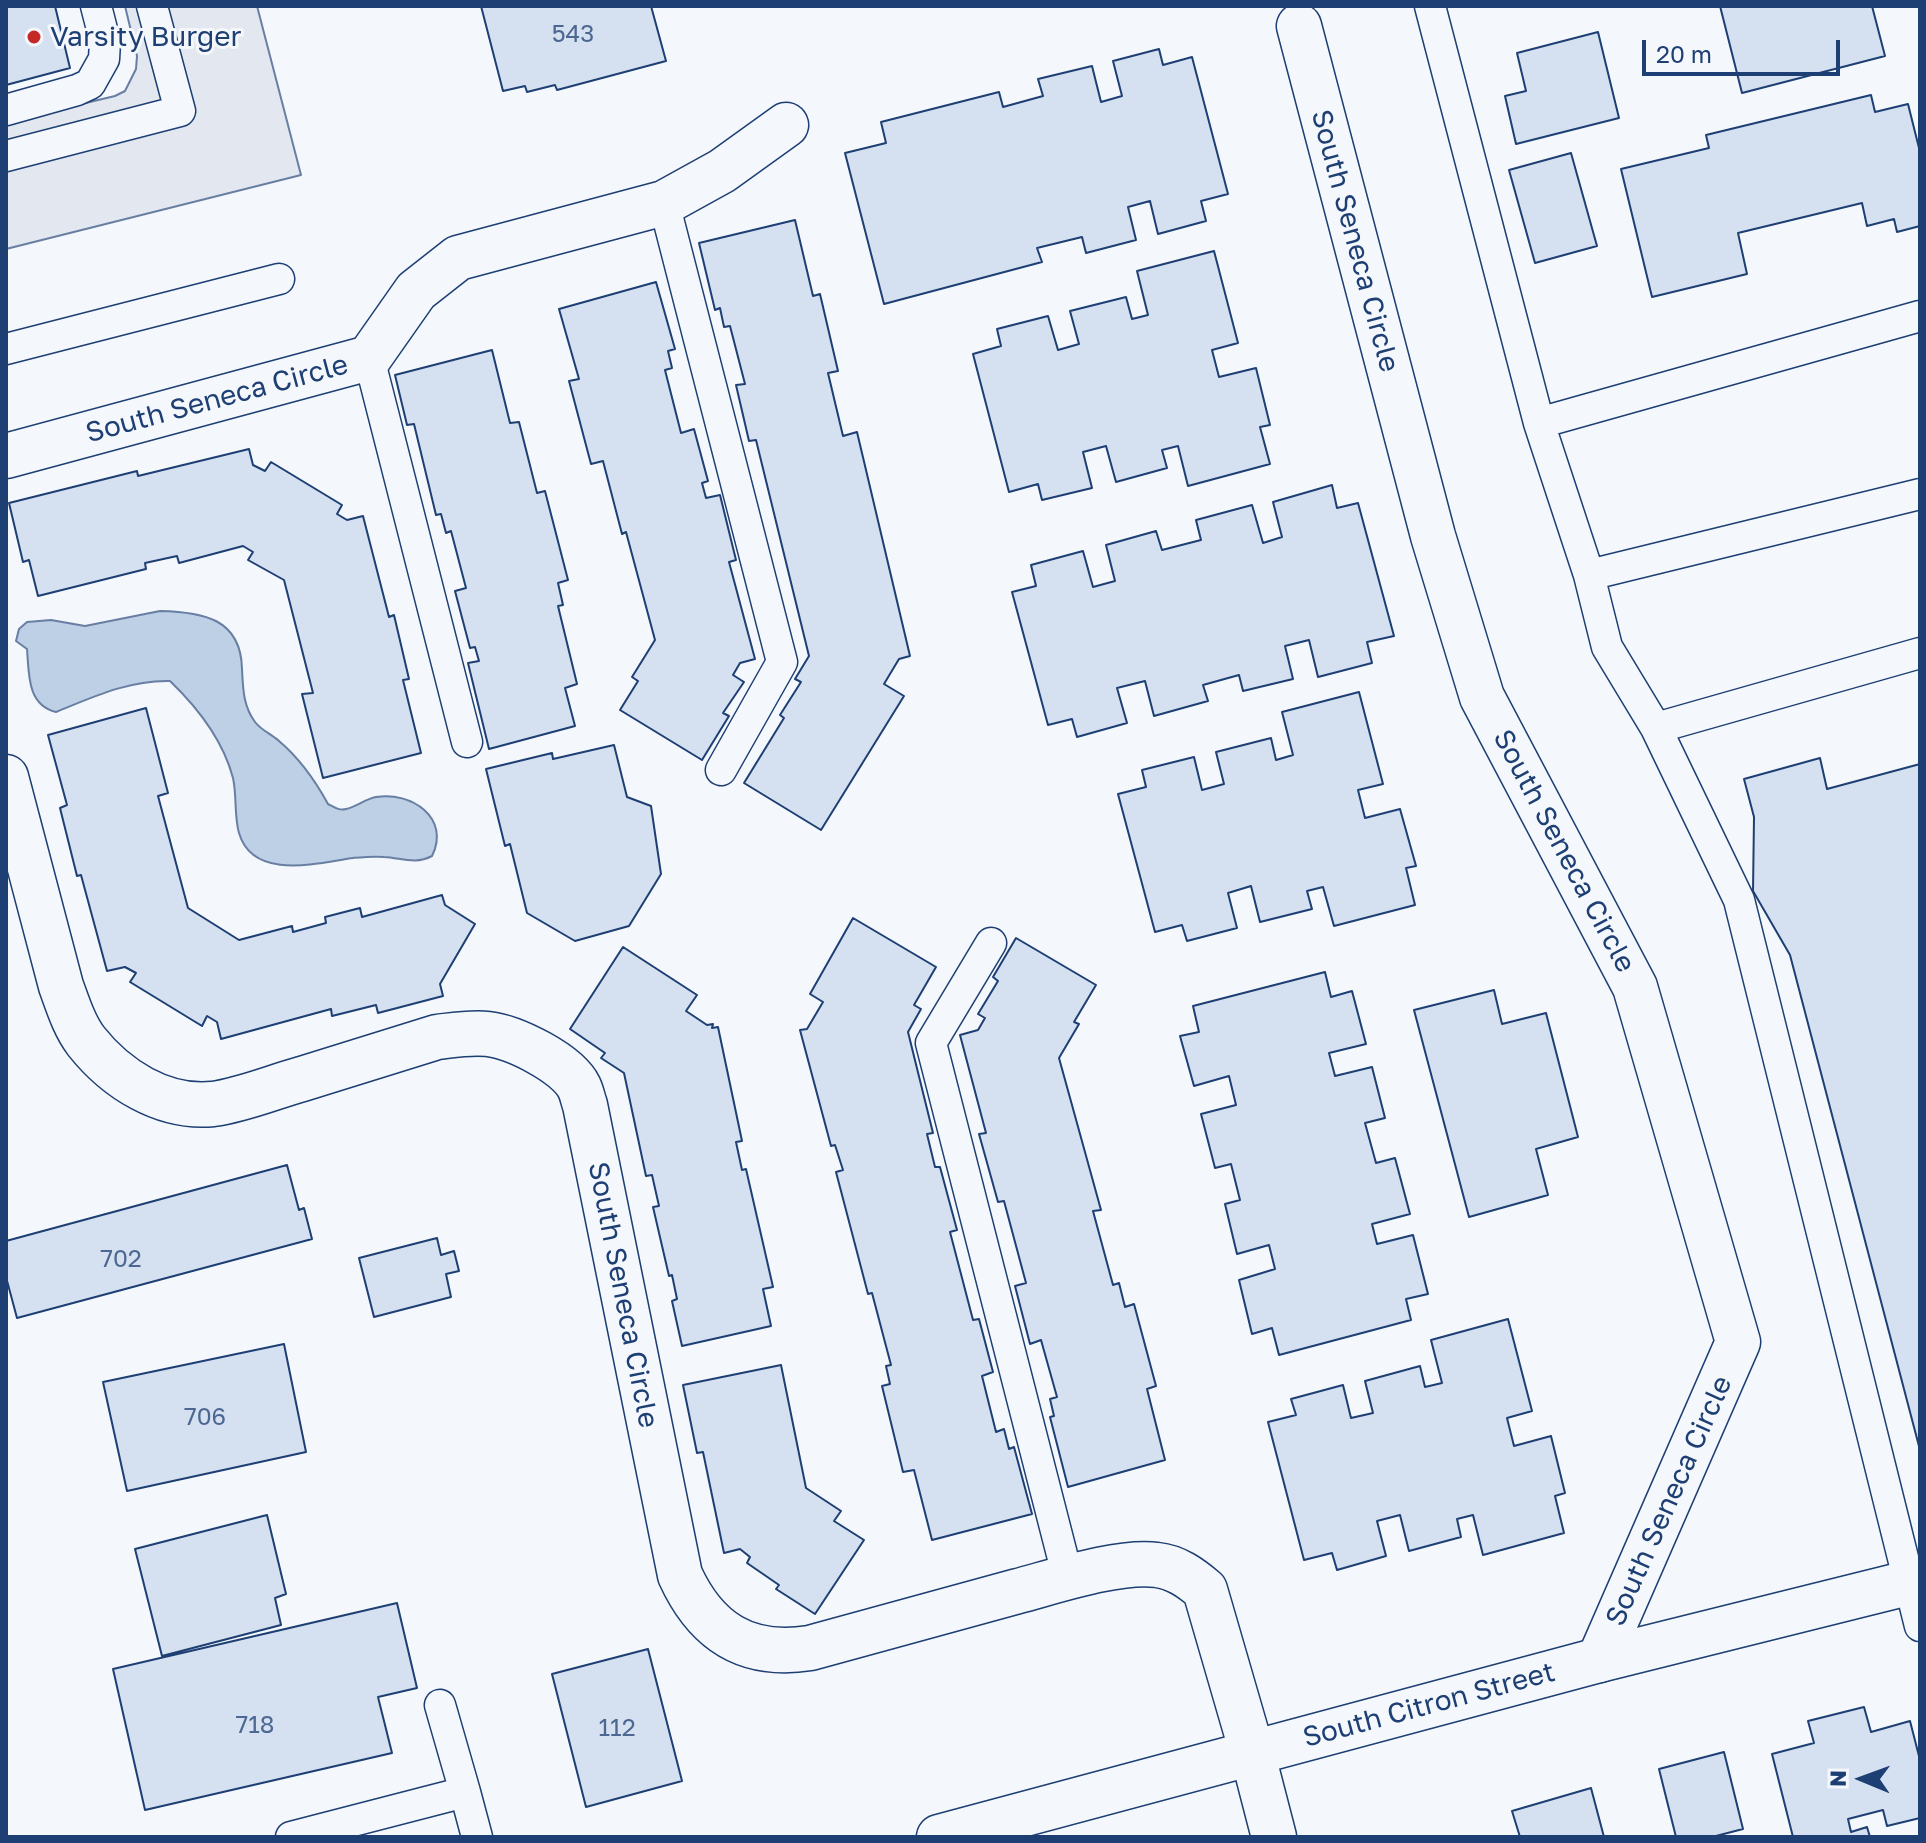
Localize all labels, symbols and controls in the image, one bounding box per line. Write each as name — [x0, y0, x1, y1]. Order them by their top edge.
place label: Varsity Burger — [50, 20, 241, 54]
house number: 543 — [552, 20, 594, 48]
scale bar — [1646, 24, 1844, 74]
marker: Varsity Burger — [25, 28, 43, 46]
text: 20 m — [1656, 39, 1712, 68]
street label: South Seneca Circle — [1304, 106, 1406, 376]
street label: South Seneca Circle — [82, 348, 352, 450]
street label: South Seneca Circle — [1486, 724, 1642, 978]
street label: South Seneca Circle — [581, 1159, 665, 1431]
house number: 702 — [100, 1245, 142, 1273]
street label: South Seneca Circle — [1599, 1371, 1739, 1631]
house number: 706 — [184, 1403, 226, 1431]
street label: South Citron Street — [1299, 1655, 1559, 1755]
house number: 718 — [236, 1711, 274, 1739]
house number: 112 — [598, 1714, 636, 1742]
north arrow — [1822, 1739, 1902, 1819]
text: N — [1824, 1770, 1851, 1787]

